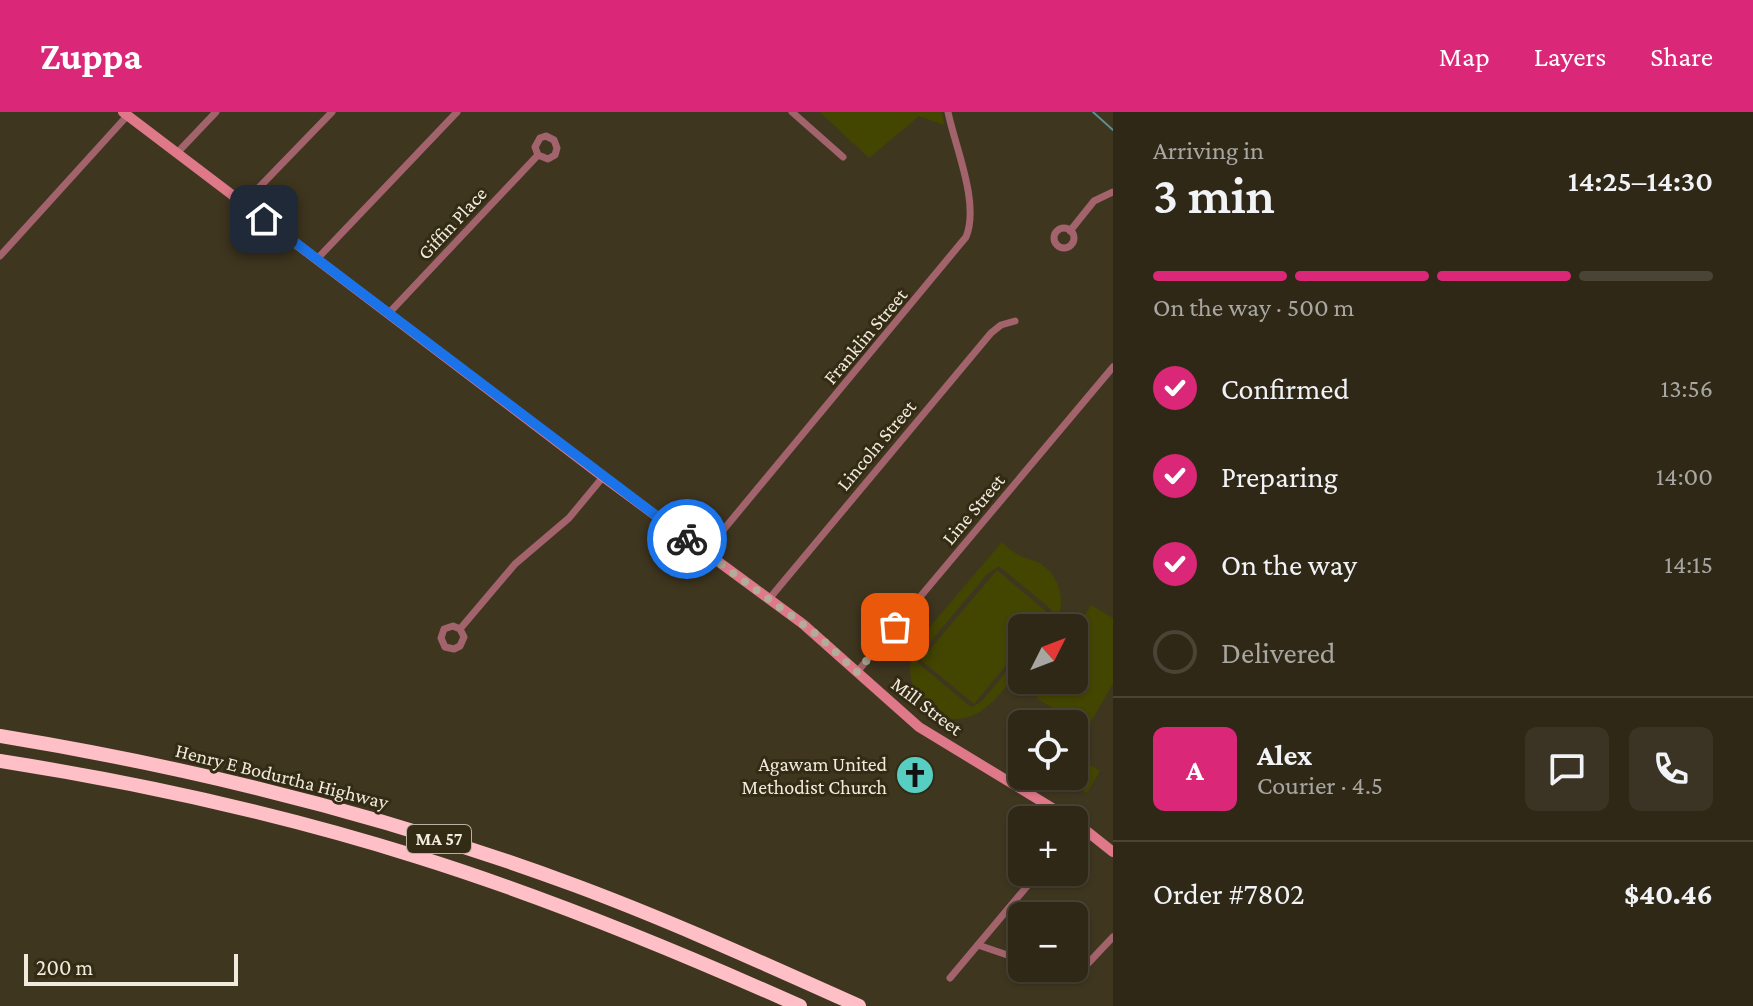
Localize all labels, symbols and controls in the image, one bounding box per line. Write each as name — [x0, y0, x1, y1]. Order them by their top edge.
text: Zuppa — [40, 35, 142, 77]
text: Map — [1439, 41, 1490, 72]
text: Layers — [1534, 41, 1606, 72]
text: Share — [1650, 41, 1713, 72]
text: Arriving in — [1153, 136, 1264, 165]
text: 14:25–14:30 — [1568, 164, 1713, 197]
text: 3 min — [1153, 166, 1275, 224]
street label: Giffin Place — [413, 182, 491, 264]
pin — [230, 185, 298, 253]
icon: home — [242, 197, 286, 241]
street label: Franklin Street — [819, 284, 912, 388]
text: On the way · 500 m — [1153, 293, 1354, 322]
icon: check — [1153, 366, 1197, 410]
text: Confirmed — [1221, 372, 1349, 405]
text: 13:56 — [1661, 374, 1713, 403]
street label: Lincoln Street — [832, 395, 920, 494]
icon: check — [1153, 454, 1197, 498]
text: Preparing — [1221, 460, 1338, 493]
text: 14:00 — [1656, 462, 1713, 491]
street label: Line Street — [937, 469, 1009, 549]
courier — [647, 499, 727, 579]
icon: bike — [665, 517, 709, 561]
icon: check — [1153, 542, 1197, 586]
text: On the way — [1221, 548, 1357, 581]
text: 14:15 — [1664, 550, 1713, 579]
pin — [861, 593, 929, 661]
icon: bag — [873, 605, 917, 649]
north arrow — [1008, 614, 1088, 694]
map controls — [1008, 614, 1088, 982]
text: Delivered — [1221, 636, 1336, 669]
street label: Mill Street — [887, 672, 967, 740]
button: locate — [1008, 710, 1088, 790]
button: chat — [1525, 727, 1609, 811]
button: phone — [1629, 727, 1713, 811]
text: Alex — [1257, 738, 1312, 771]
street label: Henry E Bodurtha Highway — [173, 739, 391, 814]
place label: Agawam United Methodist Church — [742, 753, 887, 798]
text: A — [1186, 753, 1204, 786]
church icon: Agawam United Methodist Church — [894, 754, 936, 796]
text: Courier · 4.5 — [1257, 771, 1383, 800]
button: + — [1008, 806, 1088, 886]
road number: MA 57 — [407, 825, 471, 853]
text: Order #7802 — [1153, 877, 1305, 910]
text: $40.46 — [1624, 877, 1713, 910]
button: − — [1008, 902, 1088, 982]
scale bar — [24, 950, 238, 986]
text: 200 m — [36, 955, 93, 980]

